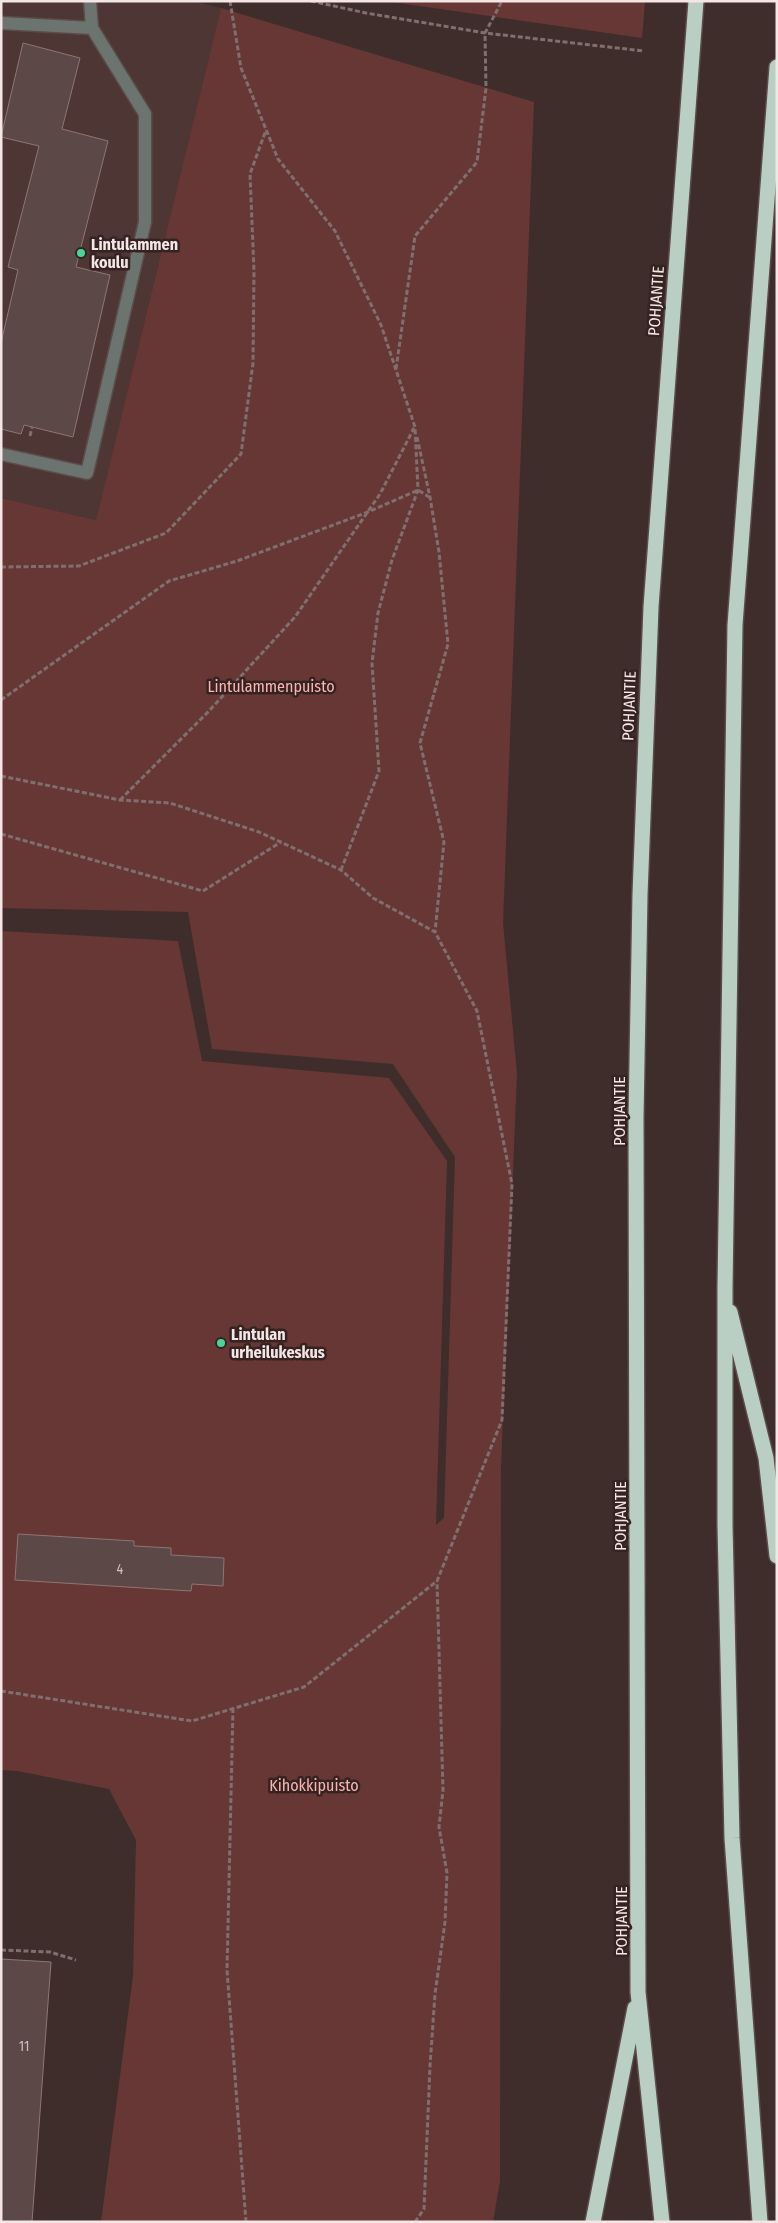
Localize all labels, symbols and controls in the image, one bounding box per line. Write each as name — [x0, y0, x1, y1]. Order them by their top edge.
place label: Lintulammen koulu — [91, 235, 178, 272]
marker: Lintulammen koulu — [75, 247, 87, 259]
street label: POHJANTIE — [644, 266, 668, 336]
street label: POHJANTIE — [618, 671, 640, 741]
park label: Lintulammenpuisto — [207, 677, 335, 696]
street label: POHJANTIE — [610, 1076, 629, 1146]
place label: Lintulan urheilukeskus — [231, 1325, 325, 1362]
marker: Lintulan urheilukeskus — [215, 1337, 227, 1349]
street label: POHJANTIE — [611, 1481, 630, 1551]
house number: 4 — [117, 1561, 124, 1578]
park label: Kihokkipuisto — [269, 1776, 359, 1795]
street label: POHJANTIE — [612, 1886, 631, 1956]
house number: 11 — [19, 2038, 29, 2055]

